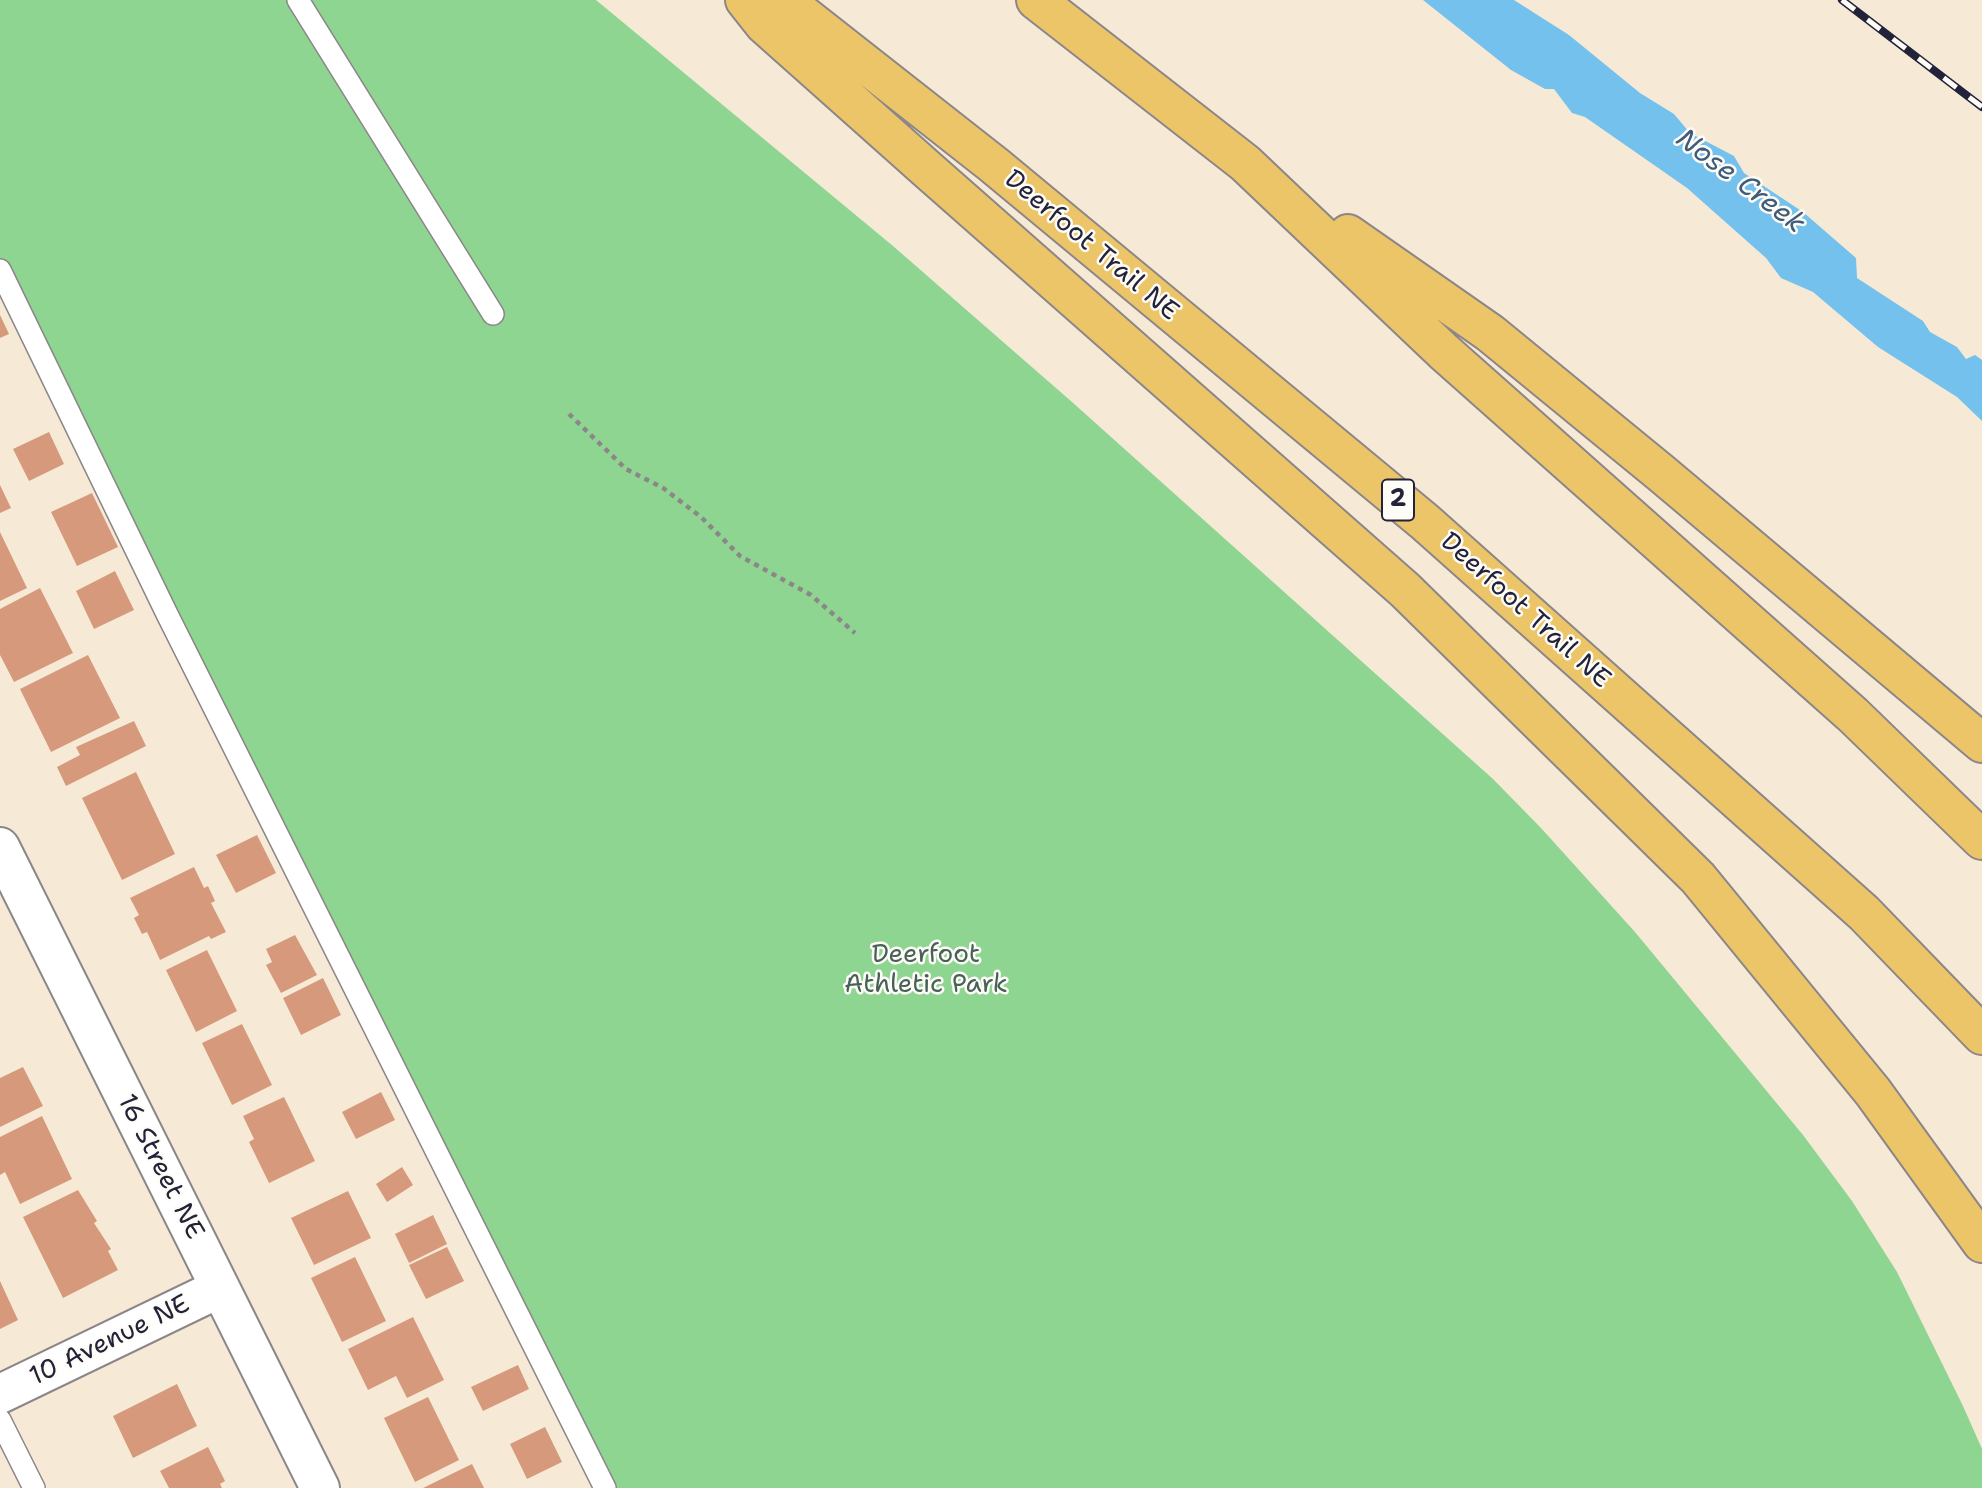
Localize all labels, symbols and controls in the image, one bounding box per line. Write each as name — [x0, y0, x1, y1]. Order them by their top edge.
water label: Nose Creek — [1669, 123, 1811, 241]
street label: Deerfoot Trail NE — [998, 164, 1184, 328]
road number: 2 — [1382, 480, 1414, 520]
street label: Deerfoot Trail NE — [1434, 527, 1616, 695]
park label: Deerfoot Athletic Park — [844, 939, 1008, 1000]
street label: 16 Street NE — [110, 1089, 210, 1245]
street label: 10 Avenue NE — [25, 1289, 195, 1393]

